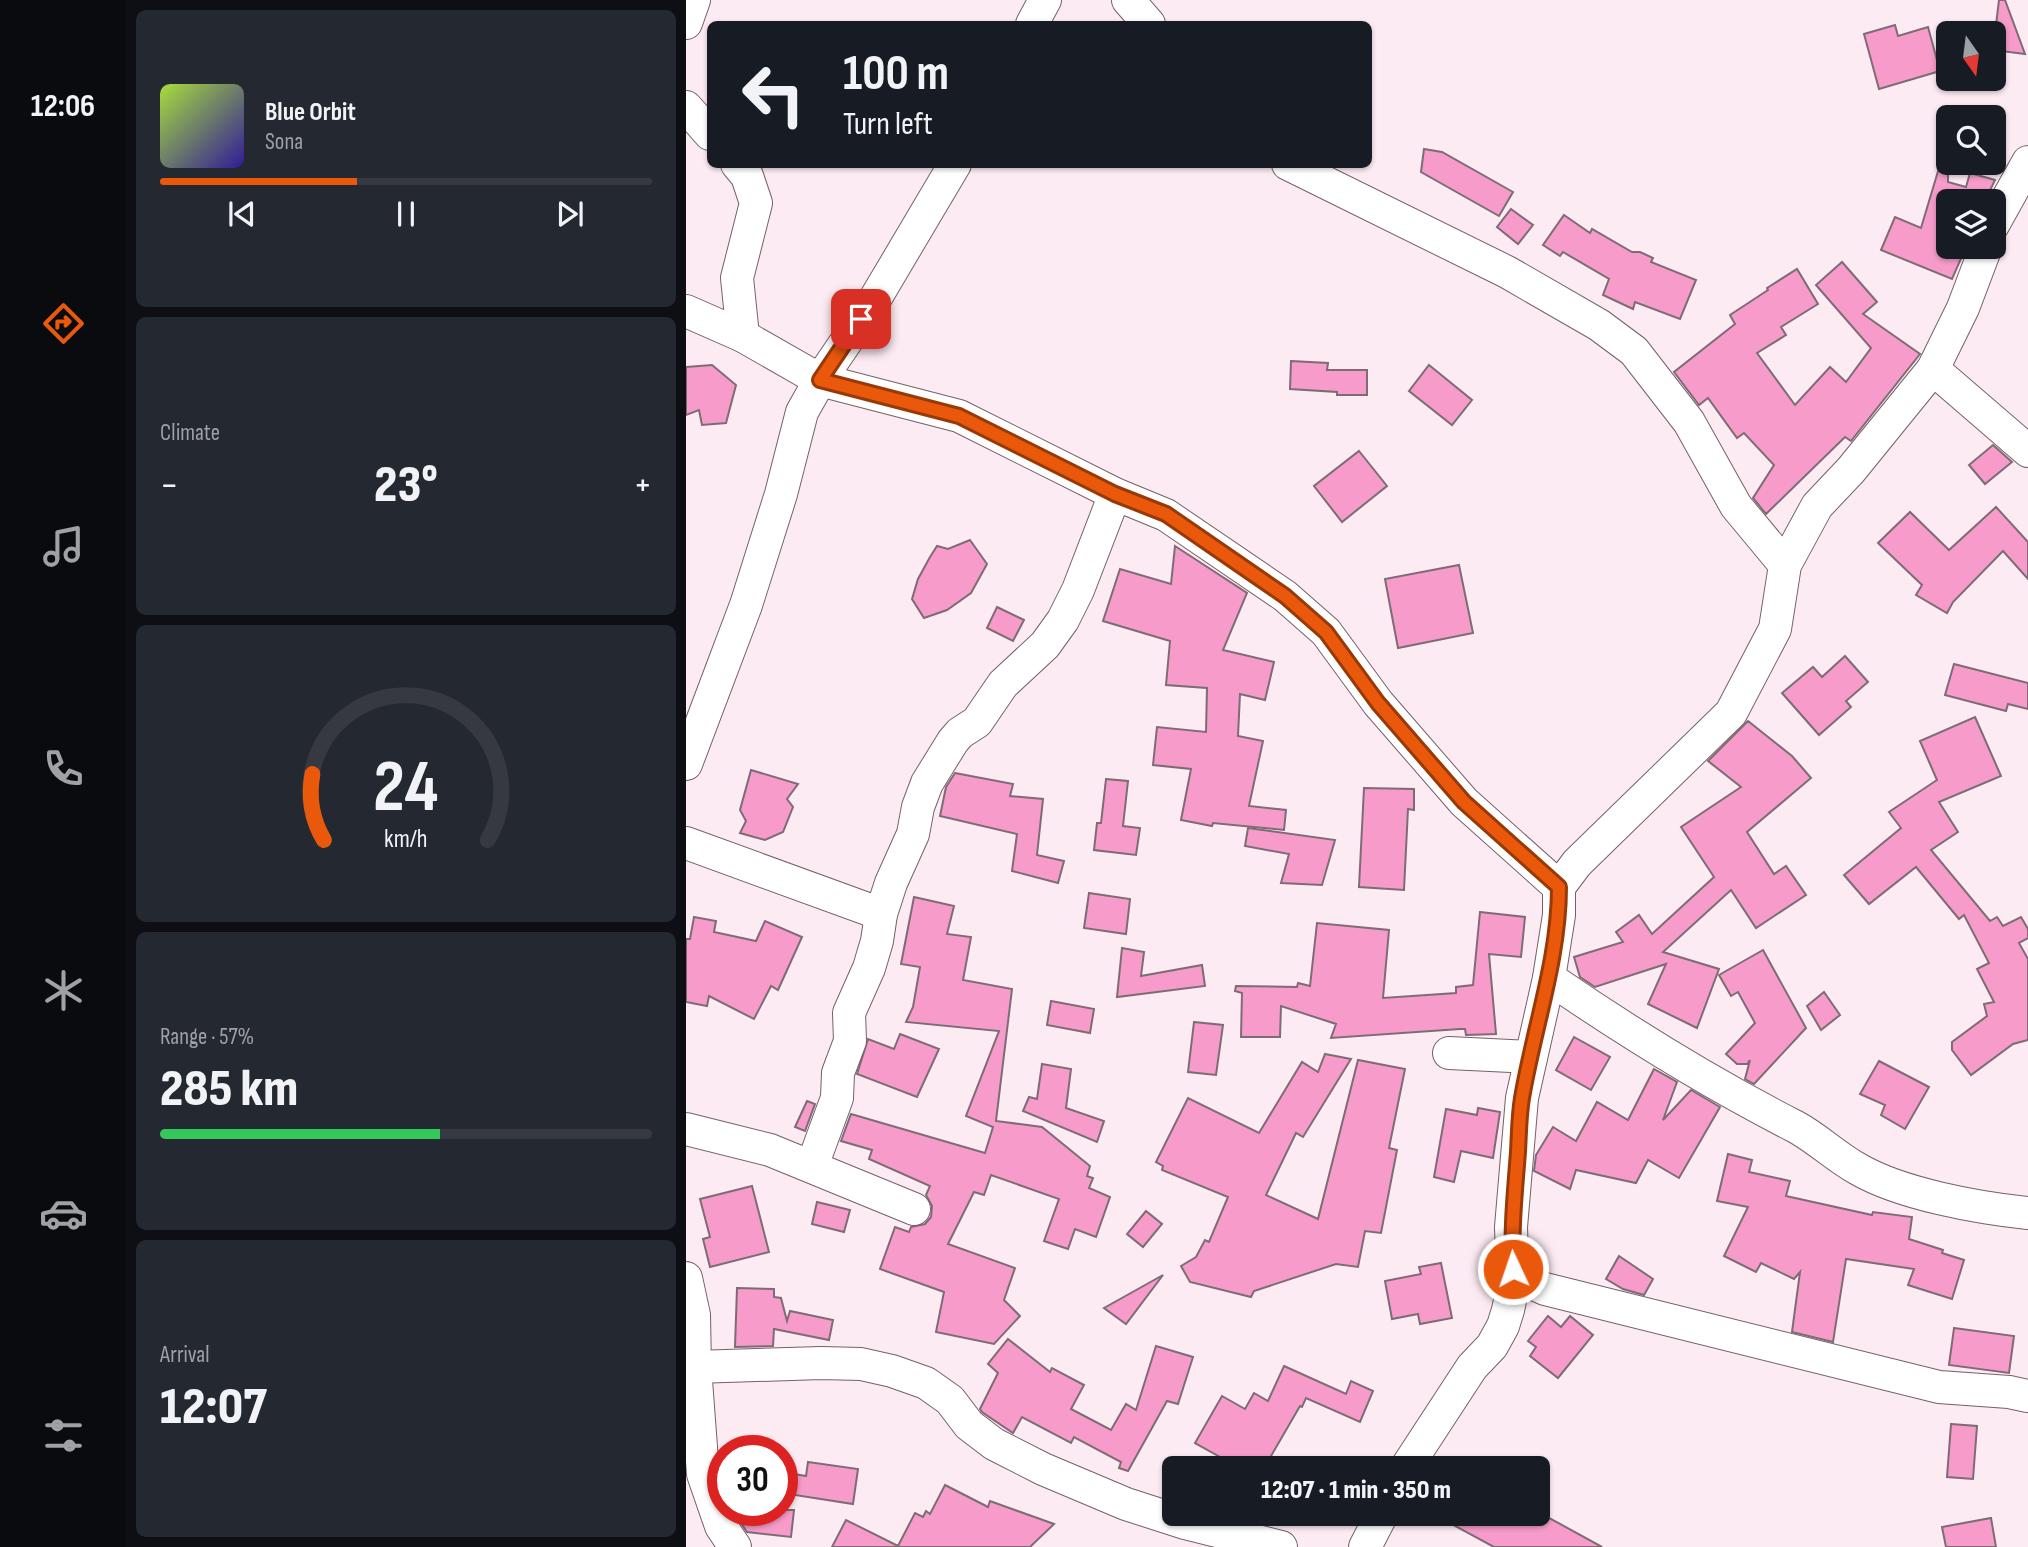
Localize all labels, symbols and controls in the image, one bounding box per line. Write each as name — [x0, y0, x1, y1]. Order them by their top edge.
north arrow — [1936, 21, 2006, 91]
map controls — [1936, 21, 2006, 259]
text: 100 m — [843, 45, 949, 104]
icon: left — [728, 49, 819, 140]
text: 12:06 — [31, 87, 95, 126]
text: Blue Orbit — [265, 97, 356, 128]
text: Turn left — [843, 105, 933, 144]
button: search — [1936, 105, 2006, 175]
text: Sona — [265, 128, 303, 156]
button: layers — [1936, 189, 2006, 259]
icon: previous — [223, 195, 261, 233]
icon: pause — [387, 195, 425, 233]
icon: next — [551, 195, 589, 233]
pin — [831, 289, 891, 349]
icon: directions — [39, 299, 88, 348]
icon: arrive — [842, 300, 880, 338]
text: Climate — [160, 419, 220, 447]
text: 23° — [374, 454, 438, 517]
text: − — [160, 463, 179, 508]
text: + — [633, 463, 652, 508]
icon: music — [39, 522, 88, 571]
icon: phone — [39, 744, 88, 793]
text: 24 — [373, 744, 439, 832]
text: km/h — [384, 823, 428, 854]
icon: climate — [39, 966, 88, 1015]
text: Range · 57% — [160, 1023, 254, 1051]
text: 285 km — [160, 1058, 298, 1121]
icon: car — [39, 1189, 88, 1238]
position arrow — [1476, 1232, 1550, 1306]
text: Arrival — [160, 1341, 209, 1369]
text: 12:07 — [160, 1376, 267, 1439]
icon: filters — [39, 1411, 88, 1460]
speed limit sign: 30 — [707, 1435, 798, 1526]
text: 12:07 · 1 min · 350 m — [1261, 1475, 1451, 1506]

